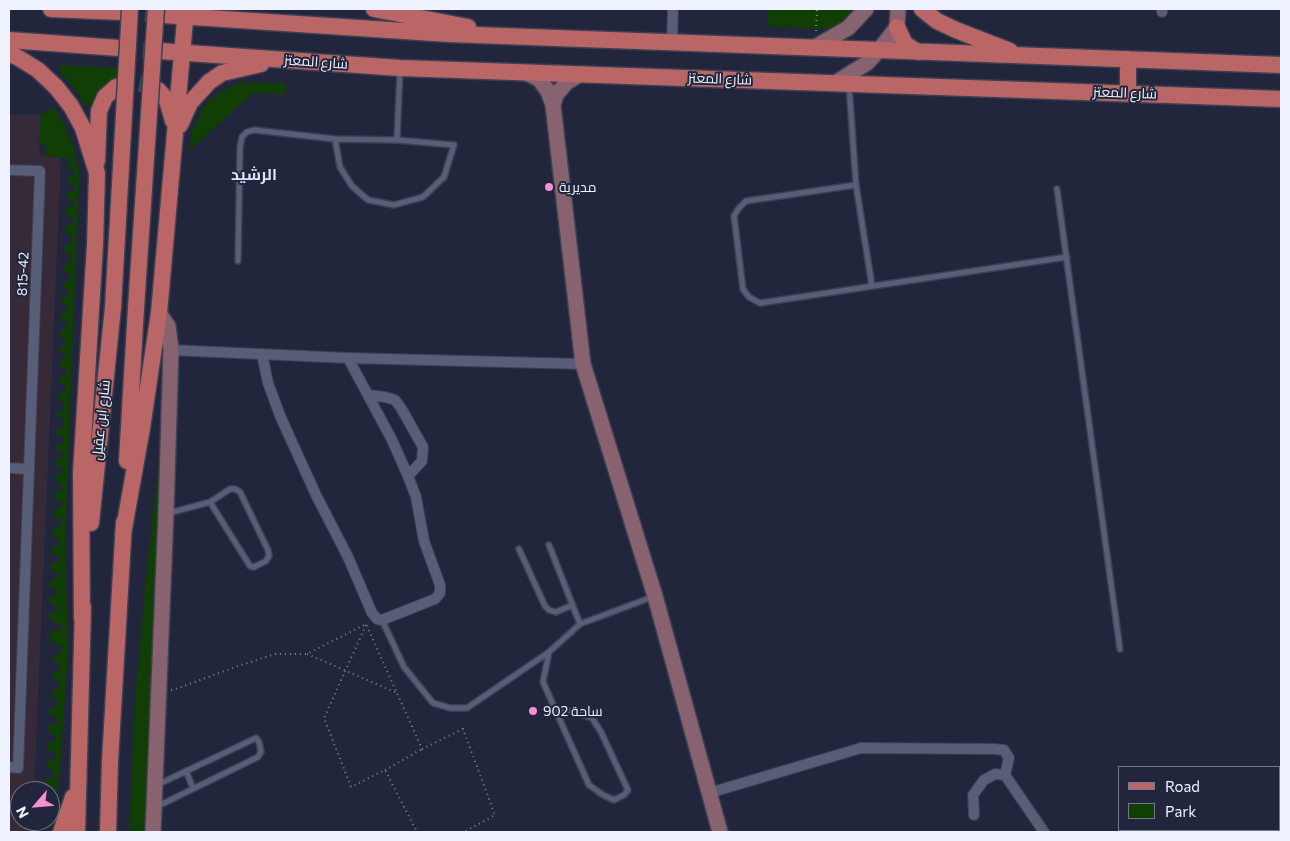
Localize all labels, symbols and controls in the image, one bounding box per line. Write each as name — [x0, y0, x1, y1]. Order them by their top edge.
street label: شارع المعتز — [283, 51, 349, 73]
street label: شارع المعتز — [688, 69, 752, 89]
street label: شارع المعتز — [1093, 83, 1157, 103]
district label: الرشيد — [231, 165, 277, 185]
place label: مديرية — [559, 179, 596, 195]
marker: مديرية — [543, 181, 555, 193]
street label: 815-42 — [14, 252, 32, 296]
street label: شارع ابن عقيل — [88, 379, 114, 461]
place label: ساحة 902 — [543, 703, 603, 719]
marker: ساحة 902 — [527, 705, 539, 717]
legend — [1118, 766, 1280, 831]
text: Road — [1165, 777, 1200, 795]
north arrow — [10, 781, 60, 831]
text: Park — [1165, 802, 1196, 820]
text: N — [12, 804, 32, 821]

